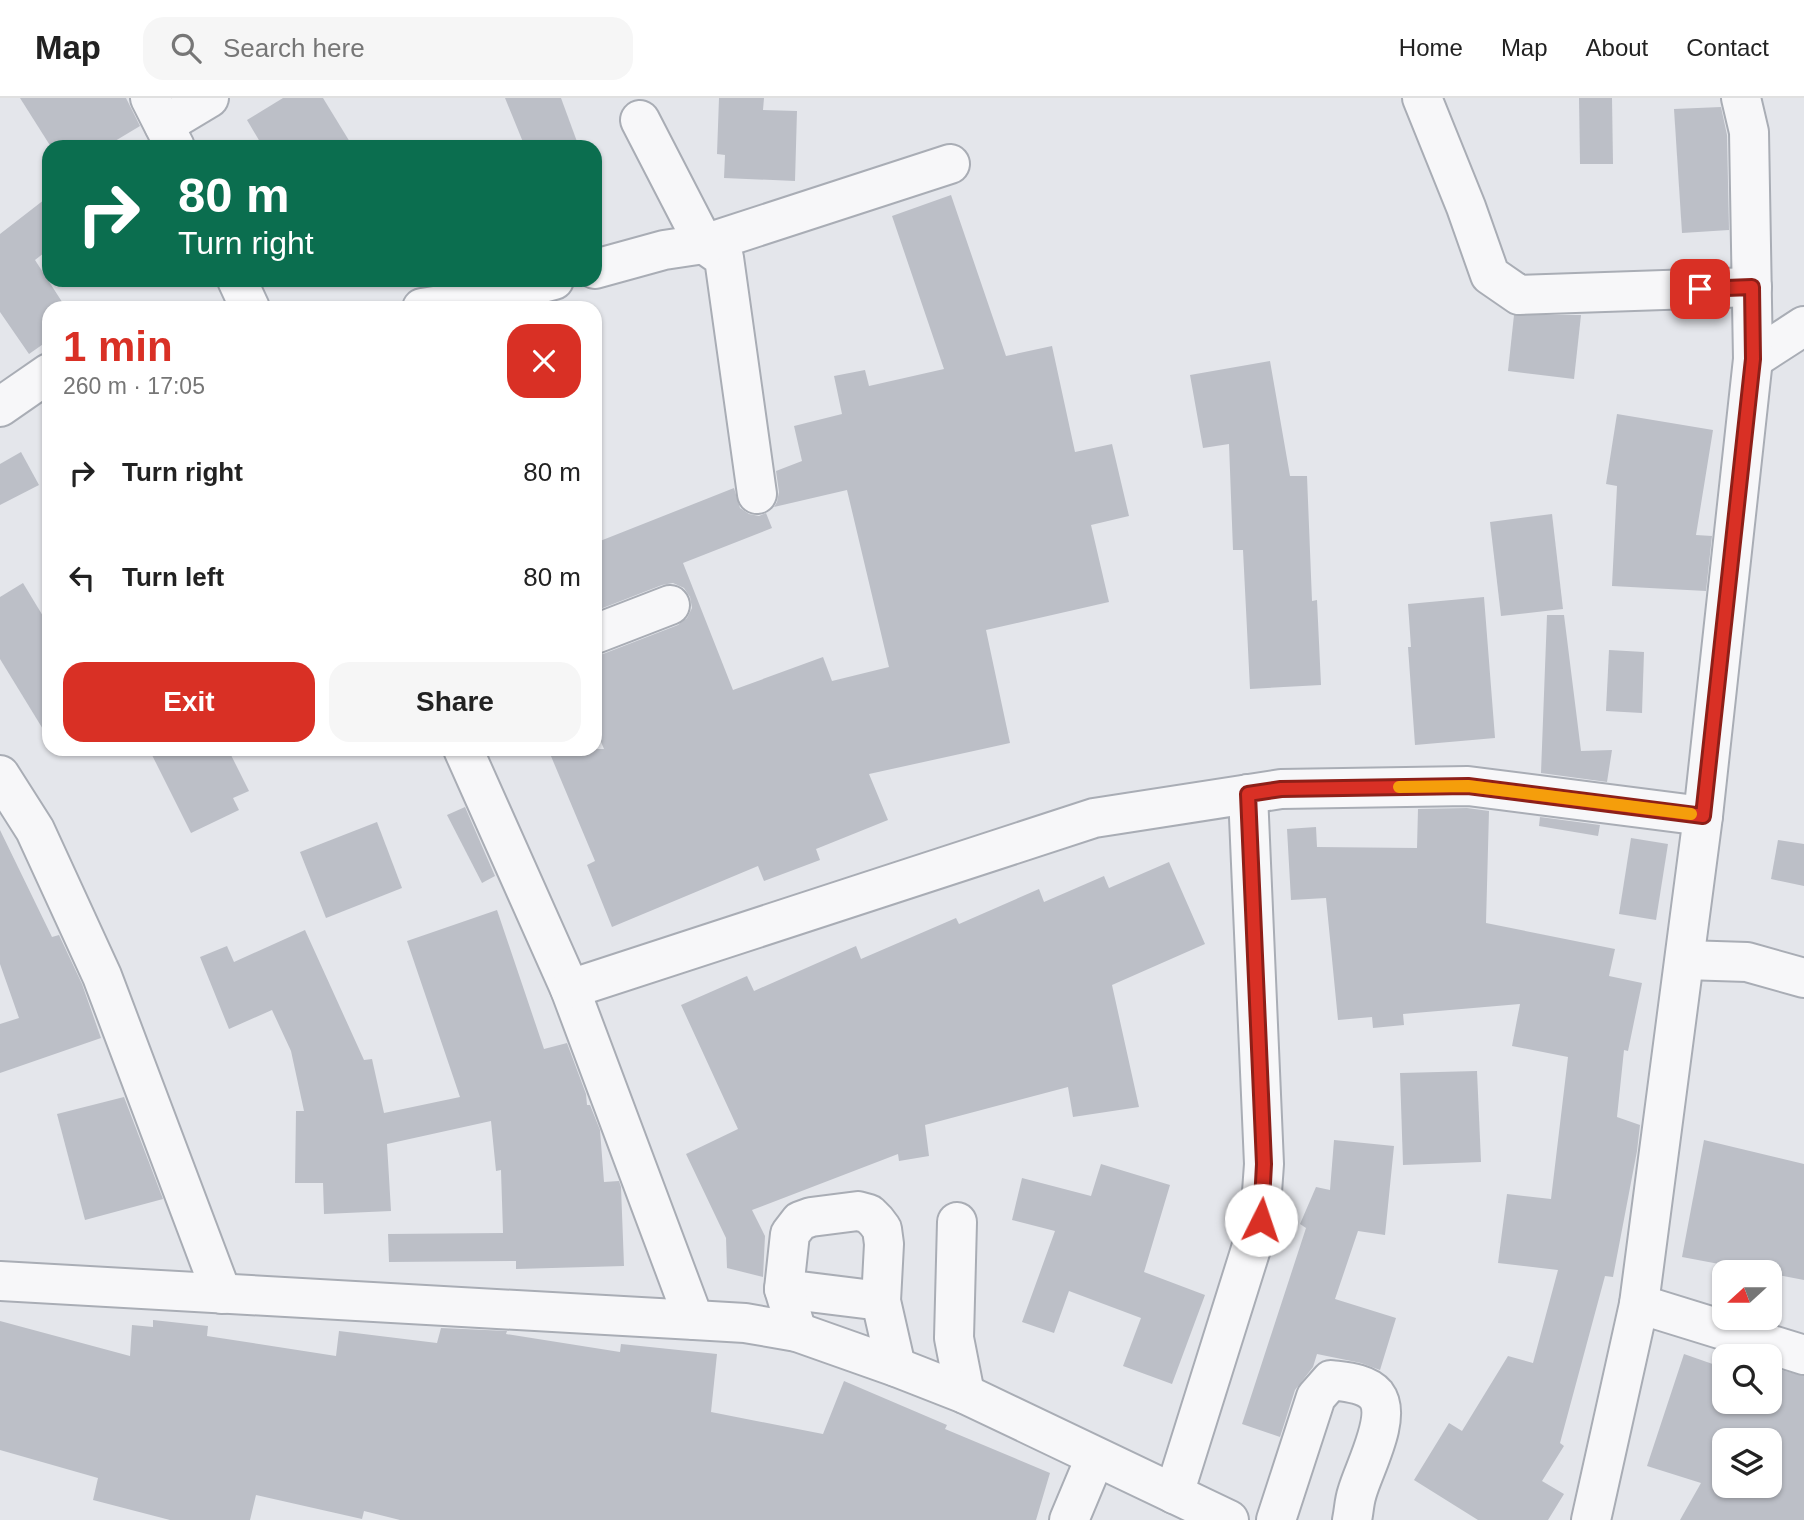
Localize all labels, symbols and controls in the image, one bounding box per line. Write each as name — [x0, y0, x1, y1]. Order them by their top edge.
search box — [143, 17, 633, 80]
text: Map — [35, 29, 101, 66]
icon: search — [167, 29, 205, 67]
text: Search here — [223, 33, 365, 63]
text: Home — [1399, 34, 1463, 61]
text: Map — [1501, 34, 1548, 61]
text: About — [1586, 34, 1648, 61]
text: Contact — [1686, 34, 1769, 61]
icon: right — [63, 168, 154, 259]
text: 80 m — [178, 168, 290, 222]
text: Turn right — [178, 225, 314, 261]
pin — [1670, 259, 1730, 319]
icon: arrive — [1681, 270, 1719, 308]
text: 1 min — [63, 323, 173, 370]
button: close — [507, 324, 581, 398]
text: 260 m · 17:05 — [63, 373, 205, 399]
icon: right — [63, 454, 101, 492]
text: Turn right — [122, 457, 243, 487]
text: 80 m — [523, 457, 581, 487]
icon: left — [63, 559, 101, 597]
text: Turn left — [122, 562, 224, 592]
text: 80 m — [523, 562, 581, 592]
button: Exit — [63, 662, 315, 742]
button: Share — [329, 662, 581, 742]
position arrow — [1224, 1183, 1298, 1257]
north arrow — [1712, 1260, 1782, 1330]
map controls — [1712, 1260, 1782, 1498]
button: search — [1712, 1344, 1782, 1414]
button: layers — [1712, 1428, 1782, 1498]

